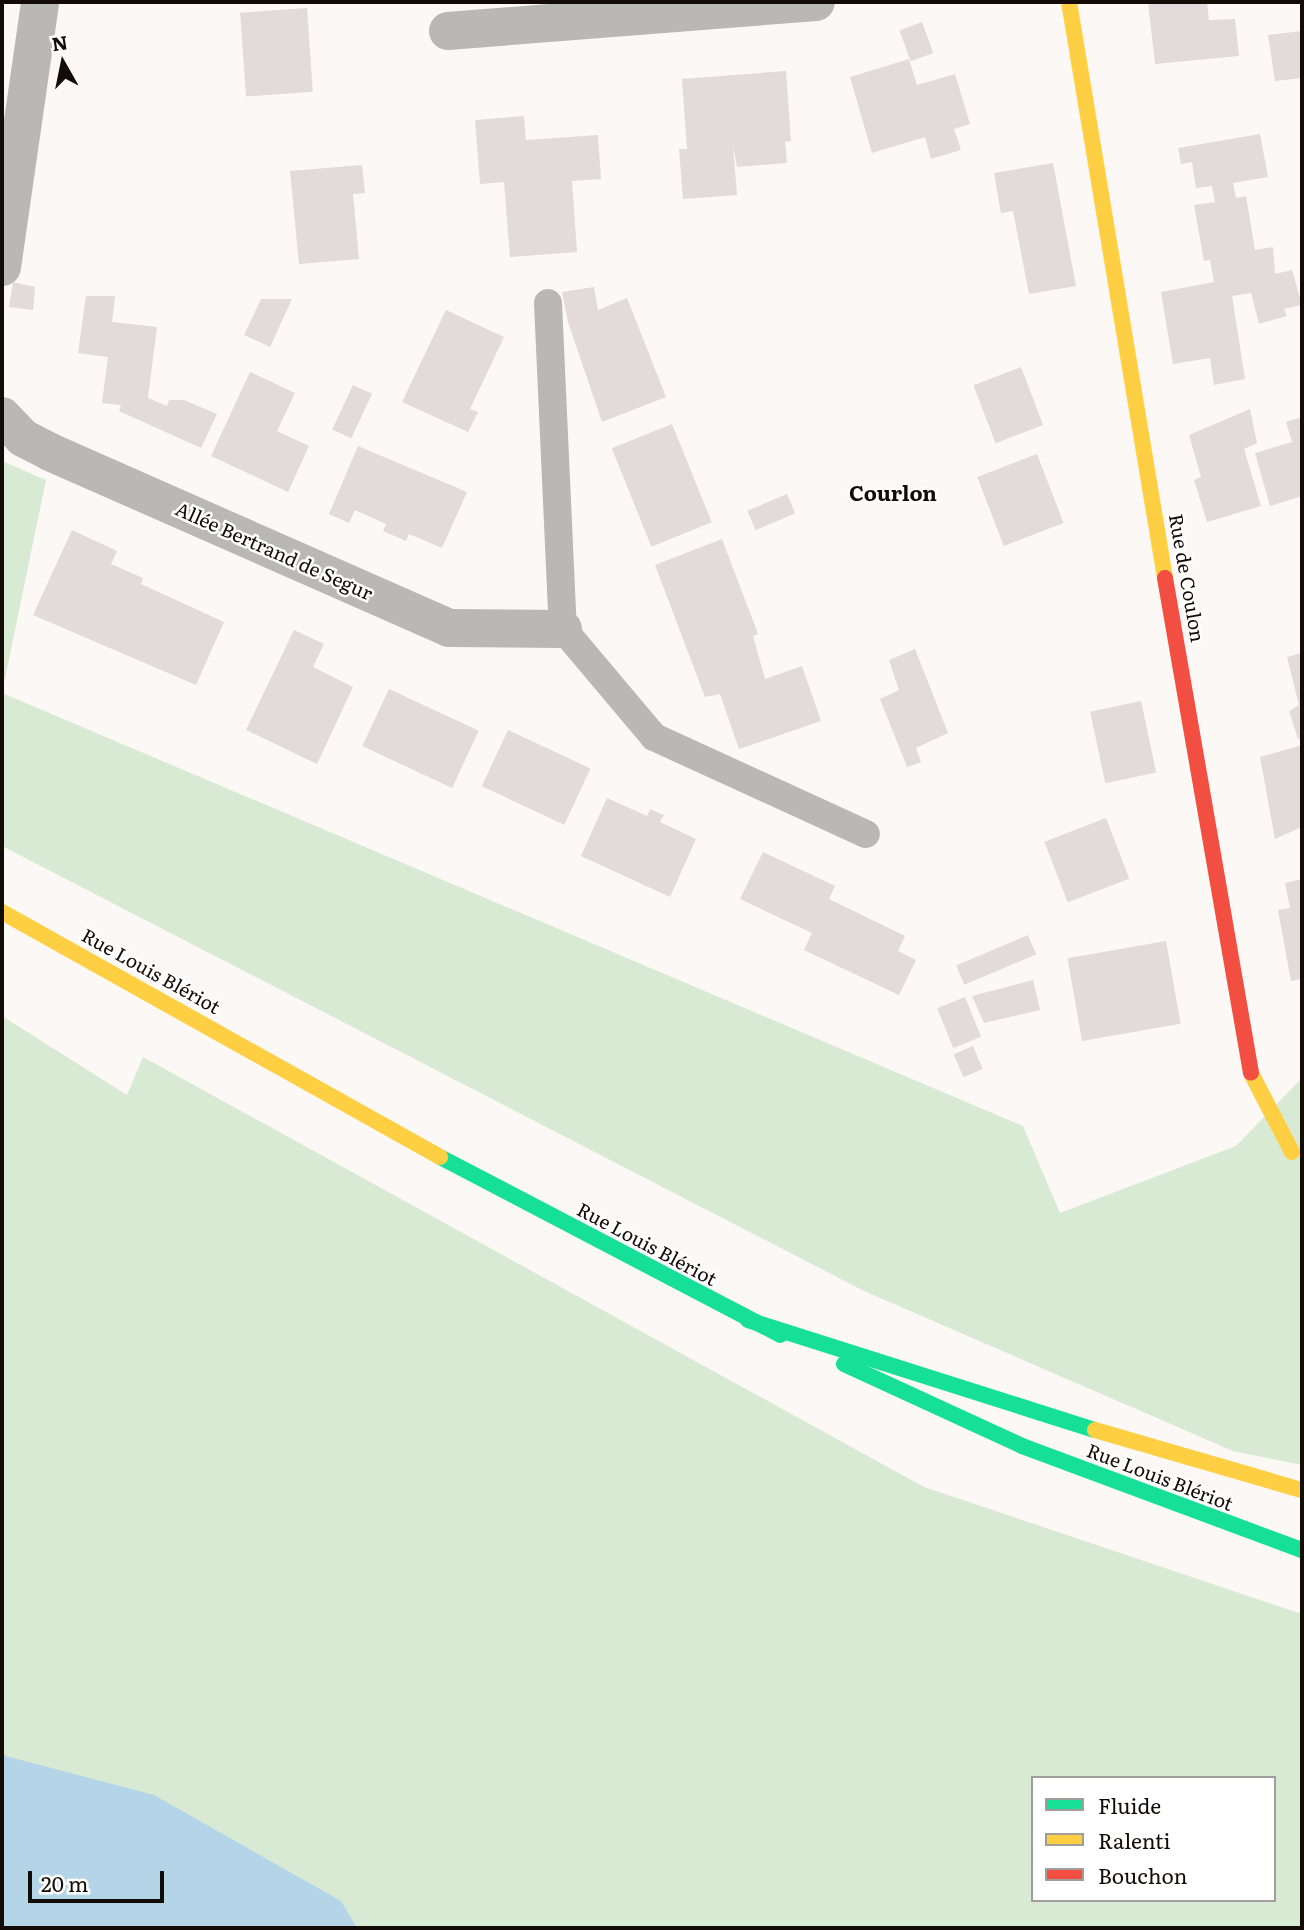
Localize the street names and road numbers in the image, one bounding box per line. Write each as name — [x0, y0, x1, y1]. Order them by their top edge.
street label: Allée Bertrand de Segur — [172, 497, 376, 605]
street label: Rue de Coulon — [1165, 512, 1209, 644]
street label: Rue Louis Blériot — [78, 924, 224, 1018]
street label: Rue Louis Blériot — [573, 1198, 721, 1290]
street label: Rue Louis Blériot — [1084, 1439, 1236, 1515]

